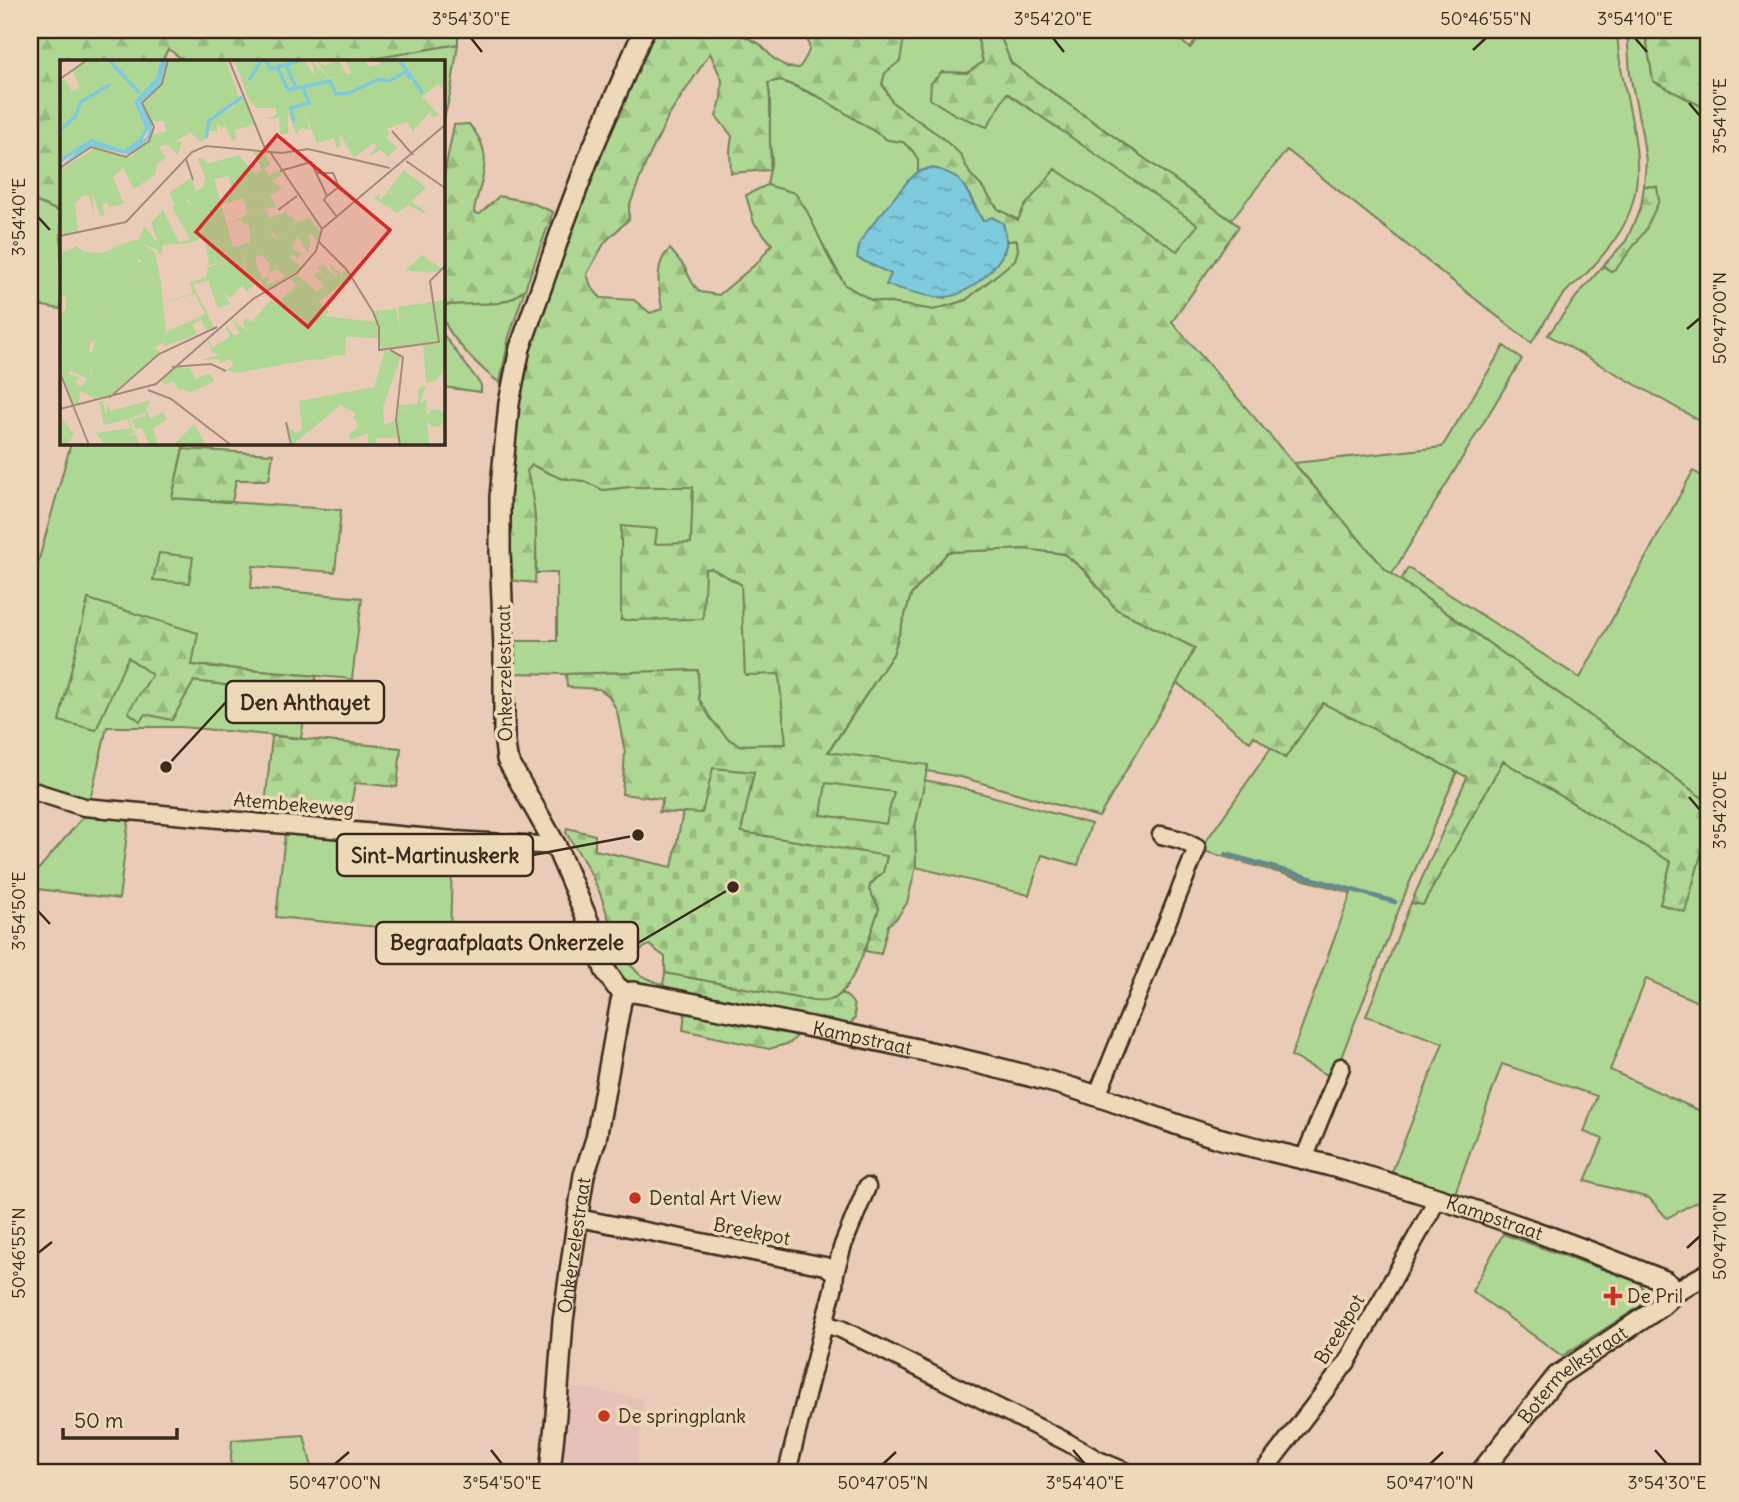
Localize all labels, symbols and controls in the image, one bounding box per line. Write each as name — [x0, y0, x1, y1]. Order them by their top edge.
text: 3°54'30"E — [431, 7, 511, 30]
text: 3°54'20"E — [1014, 7, 1092, 30]
text: 50°46'55"N — [1440, 7, 1532, 30]
text: 3°54'10"E — [1597, 7, 1673, 30]
inset map — [60, 60, 444, 444]
text: 3°54'10"E — [1708, 78, 1731, 154]
text: 3°54'40"E — [7, 178, 30, 256]
text: 50°47'00"N — [1708, 272, 1731, 364]
street label: Onkerzelestraat — [491, 604, 517, 742]
callout: Den Ahthayet — [226, 681, 384, 723]
text: Den Ahthayet — [240, 689, 371, 716]
text: 3°54'20"E — [1708, 771, 1731, 849]
street label: Atembekeweg — [232, 787, 356, 821]
callout: Sint-Martinuskerk — [337, 834, 533, 876]
text: Sint-Martinuskerk — [351, 842, 519, 869]
text: 3°54'50"E — [7, 871, 30, 951]
callout: Begraafplaats Onkerzele — [376, 922, 638, 964]
text: Begraafplaats Onkerzele — [390, 929, 624, 956]
street label: Kampstraat — [811, 1016, 914, 1060]
street label: Onkerzelestraat — [552, 1175, 596, 1315]
place label: Dental Art View — [649, 1186, 782, 1210]
marker: Dental Art View — [627, 1190, 643, 1206]
street label: Kampstraat — [1443, 1190, 1546, 1245]
text: 50°47'10"N — [1708, 1192, 1731, 1280]
text: 50°46'55"N — [7, 1207, 30, 1299]
street label: Breekpot — [712, 1212, 792, 1250]
place label: De Pril — [1627, 1284, 1683, 1308]
marker: De Pril — [1605, 1288, 1621, 1304]
street label: Breekpot — [1309, 1290, 1369, 1368]
street label: Botermelkstraat — [1512, 1320, 1632, 1428]
scale bar — [63, 1397, 177, 1441]
place label: De springplank — [618, 1404, 746, 1428]
text: 50 m — [74, 1407, 123, 1434]
marker: De springplank — [596, 1408, 612, 1424]
text: 50°47'00"N — [289, 1471, 381, 1494]
text: 3°54'50"E — [462, 1471, 542, 1494]
text: 50°47'05"N — [837, 1471, 929, 1494]
text: 3°54'40"E — [1046, 1471, 1124, 1494]
text: 50°47'10"N — [1386, 1471, 1474, 1494]
text: 3°54'30"E — [1627, 1471, 1707, 1494]

